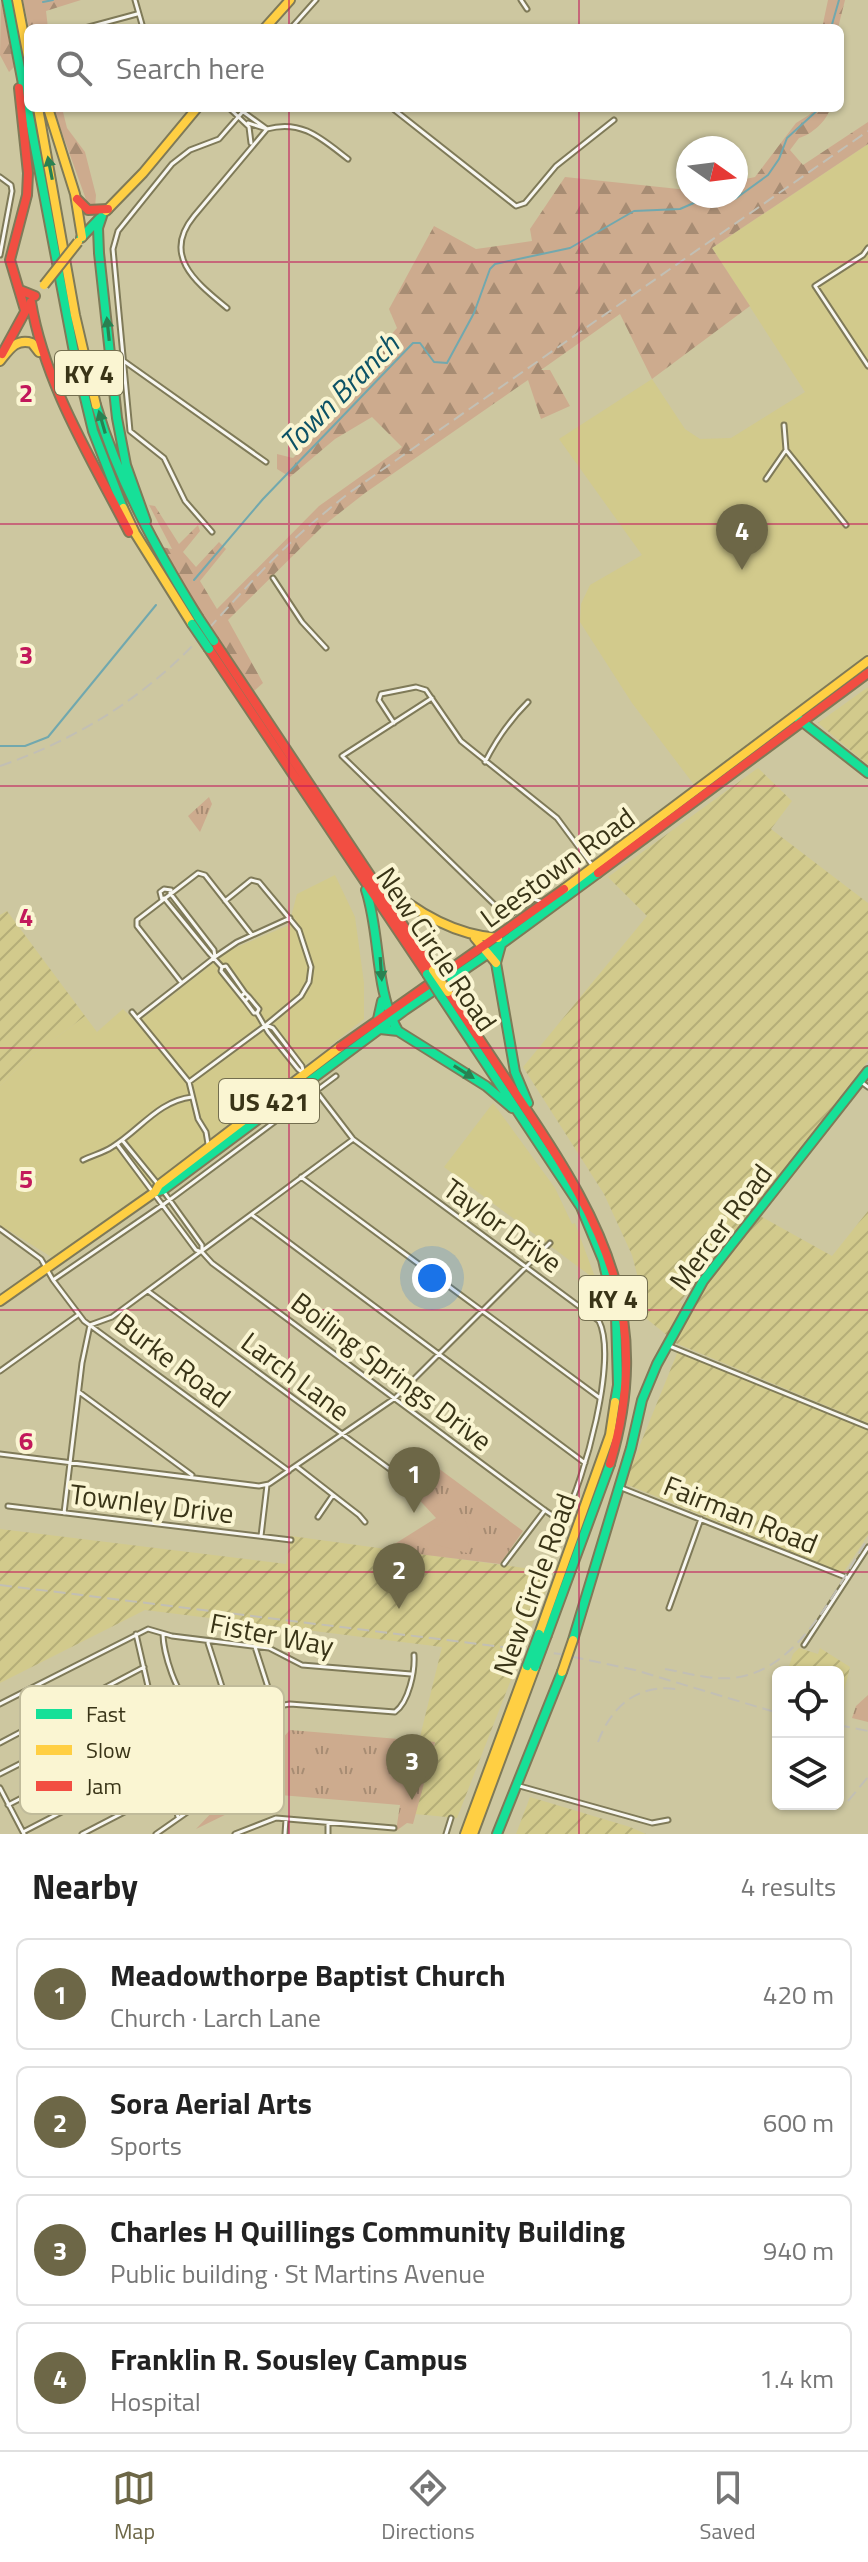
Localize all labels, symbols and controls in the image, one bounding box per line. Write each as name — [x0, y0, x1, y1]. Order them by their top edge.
search box — [24, 24, 844, 112]
text: Search here — [116, 45, 265, 91]
icon: search — [52, 46, 96, 90]
north arrow — [676, 136, 748, 208]
one-way arrow — [43, 155, 55, 180]
one-way arrow — [101, 316, 114, 341]
water label: Town Branch — [269, 322, 410, 463]
road number: KY 4 — [55, 351, 123, 395]
text: 2 — [19, 373, 33, 412]
one-way arrow — [95, 410, 108, 434]
pin: 4 — [716, 504, 768, 570]
text: 3 — [19, 635, 33, 674]
street label: Leestown Road — [471, 796, 643, 938]
street label: New Circle Road — [366, 858, 508, 1040]
text: 4 — [19, 897, 33, 936]
one-way arrow — [375, 957, 388, 982]
one-way arrow — [453, 1064, 475, 1078]
road number: US 421 — [219, 1079, 319, 1123]
street label: Mercer Road — [658, 1154, 782, 1300]
text: 5 — [19, 1159, 33, 1198]
street label: Taylor Drive — [435, 1167, 571, 1283]
your location — [412, 1258, 452, 1298]
road number: KY 4 — [579, 1276, 647, 1320]
street label: Boiling Springs Drive — [282, 1281, 502, 1461]
street label: Burke Road — [106, 1302, 240, 1418]
street label: Larch Lane — [232, 1321, 360, 1431]
text: 6 — [19, 1421, 33, 1460]
pin: 1 — [388, 1447, 440, 1513]
street label: Fairman Road — [657, 1464, 825, 1564]
street label: Townley Drive — [68, 1472, 236, 1534]
street label: New Circle Road — [481, 1487, 587, 1681]
pin: 2 — [373, 1543, 425, 1609]
street label: Fister Way — [206, 1601, 338, 1667]
map controls — [772, 1666, 844, 1810]
button: locate — [772, 1666, 844, 1738]
legend — [20, 1686, 284, 1814]
text: Fast — [86, 1697, 126, 1731]
text: Slow — [86, 1733, 132, 1767]
pin: 3 — [386, 1734, 438, 1800]
button: layers — [772, 1738, 844, 1810]
text: Jam — [86, 1769, 122, 1803]
text: Nearby — [32, 1860, 138, 1912]
text: 4 results — [741, 1867, 836, 1906]
text: Meadowthorpe Baptist Church — [110, 1952, 506, 1998]
text: 1 — [53, 1975, 67, 2014]
text: 420 m — [763, 1975, 834, 2014]
text: Church · Larch Lane — [110, 1998, 321, 2037]
text: Sora Aerial Arts — [110, 2080, 312, 2126]
text: 2 — [53, 2103, 67, 2142]
text: 600 m — [763, 2103, 834, 2142]
text: Sports — [110, 2126, 182, 2165]
text: Charles H Quillings Community Building — [110, 2208, 625, 2254]
text: 3 — [53, 2231, 67, 2270]
text: 940 m — [763, 2231, 834, 2270]
text: Public building · St Martins Avenue — [110, 2254, 485, 2293]
text: Franklin R. Sousley Campus — [110, 2336, 468, 2382]
text: 4 — [53, 2359, 67, 2398]
text: 1.4 km — [759, 2359, 834, 2398]
text: Hospital — [110, 2382, 201, 2421]
tab: Map — [112, 2466, 156, 2548]
tab: Directions — [381, 2466, 475, 2548]
tab: Saved — [700, 2466, 756, 2548]

